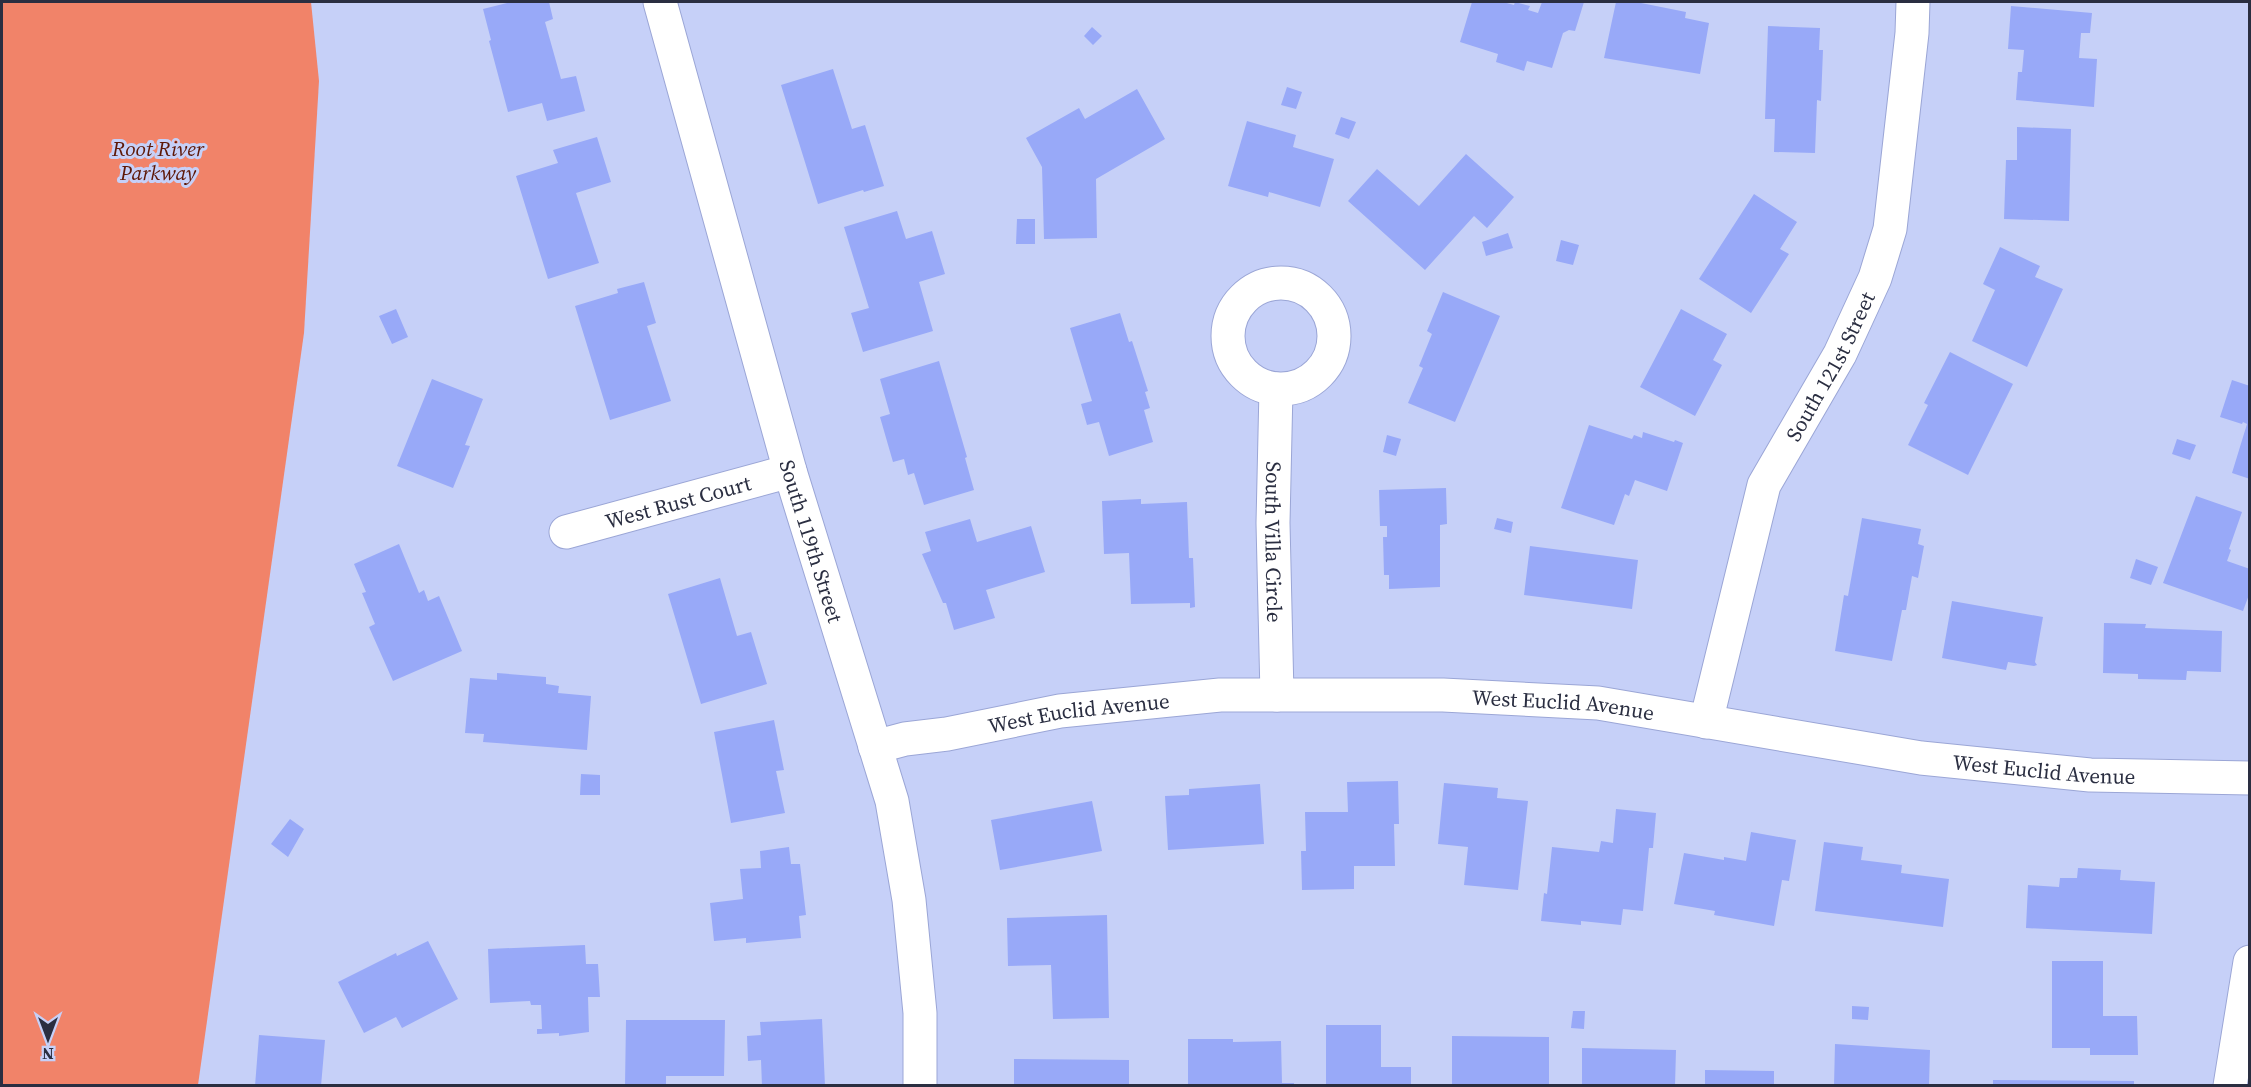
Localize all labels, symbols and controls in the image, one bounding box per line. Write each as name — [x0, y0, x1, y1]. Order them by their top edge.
park label: Root River Parkway — [111, 134, 205, 187]
street label: South 121st Street — [1778, 287, 1881, 446]
street label: South 119th Street — [773, 456, 850, 626]
street label: South Villa Circle — [1258, 461, 1290, 623]
street label: West Rust Court — [602, 468, 754, 535]
street label: West Euclid Avenue — [1471, 682, 1657, 727]
street label: West Euclid Avenue — [985, 686, 1171, 740]
street label: West Euclid Avenue — [1951, 747, 2136, 790]
north arrow — [18, 1009, 78, 1069]
text: N — [42, 1043, 54, 1065]

